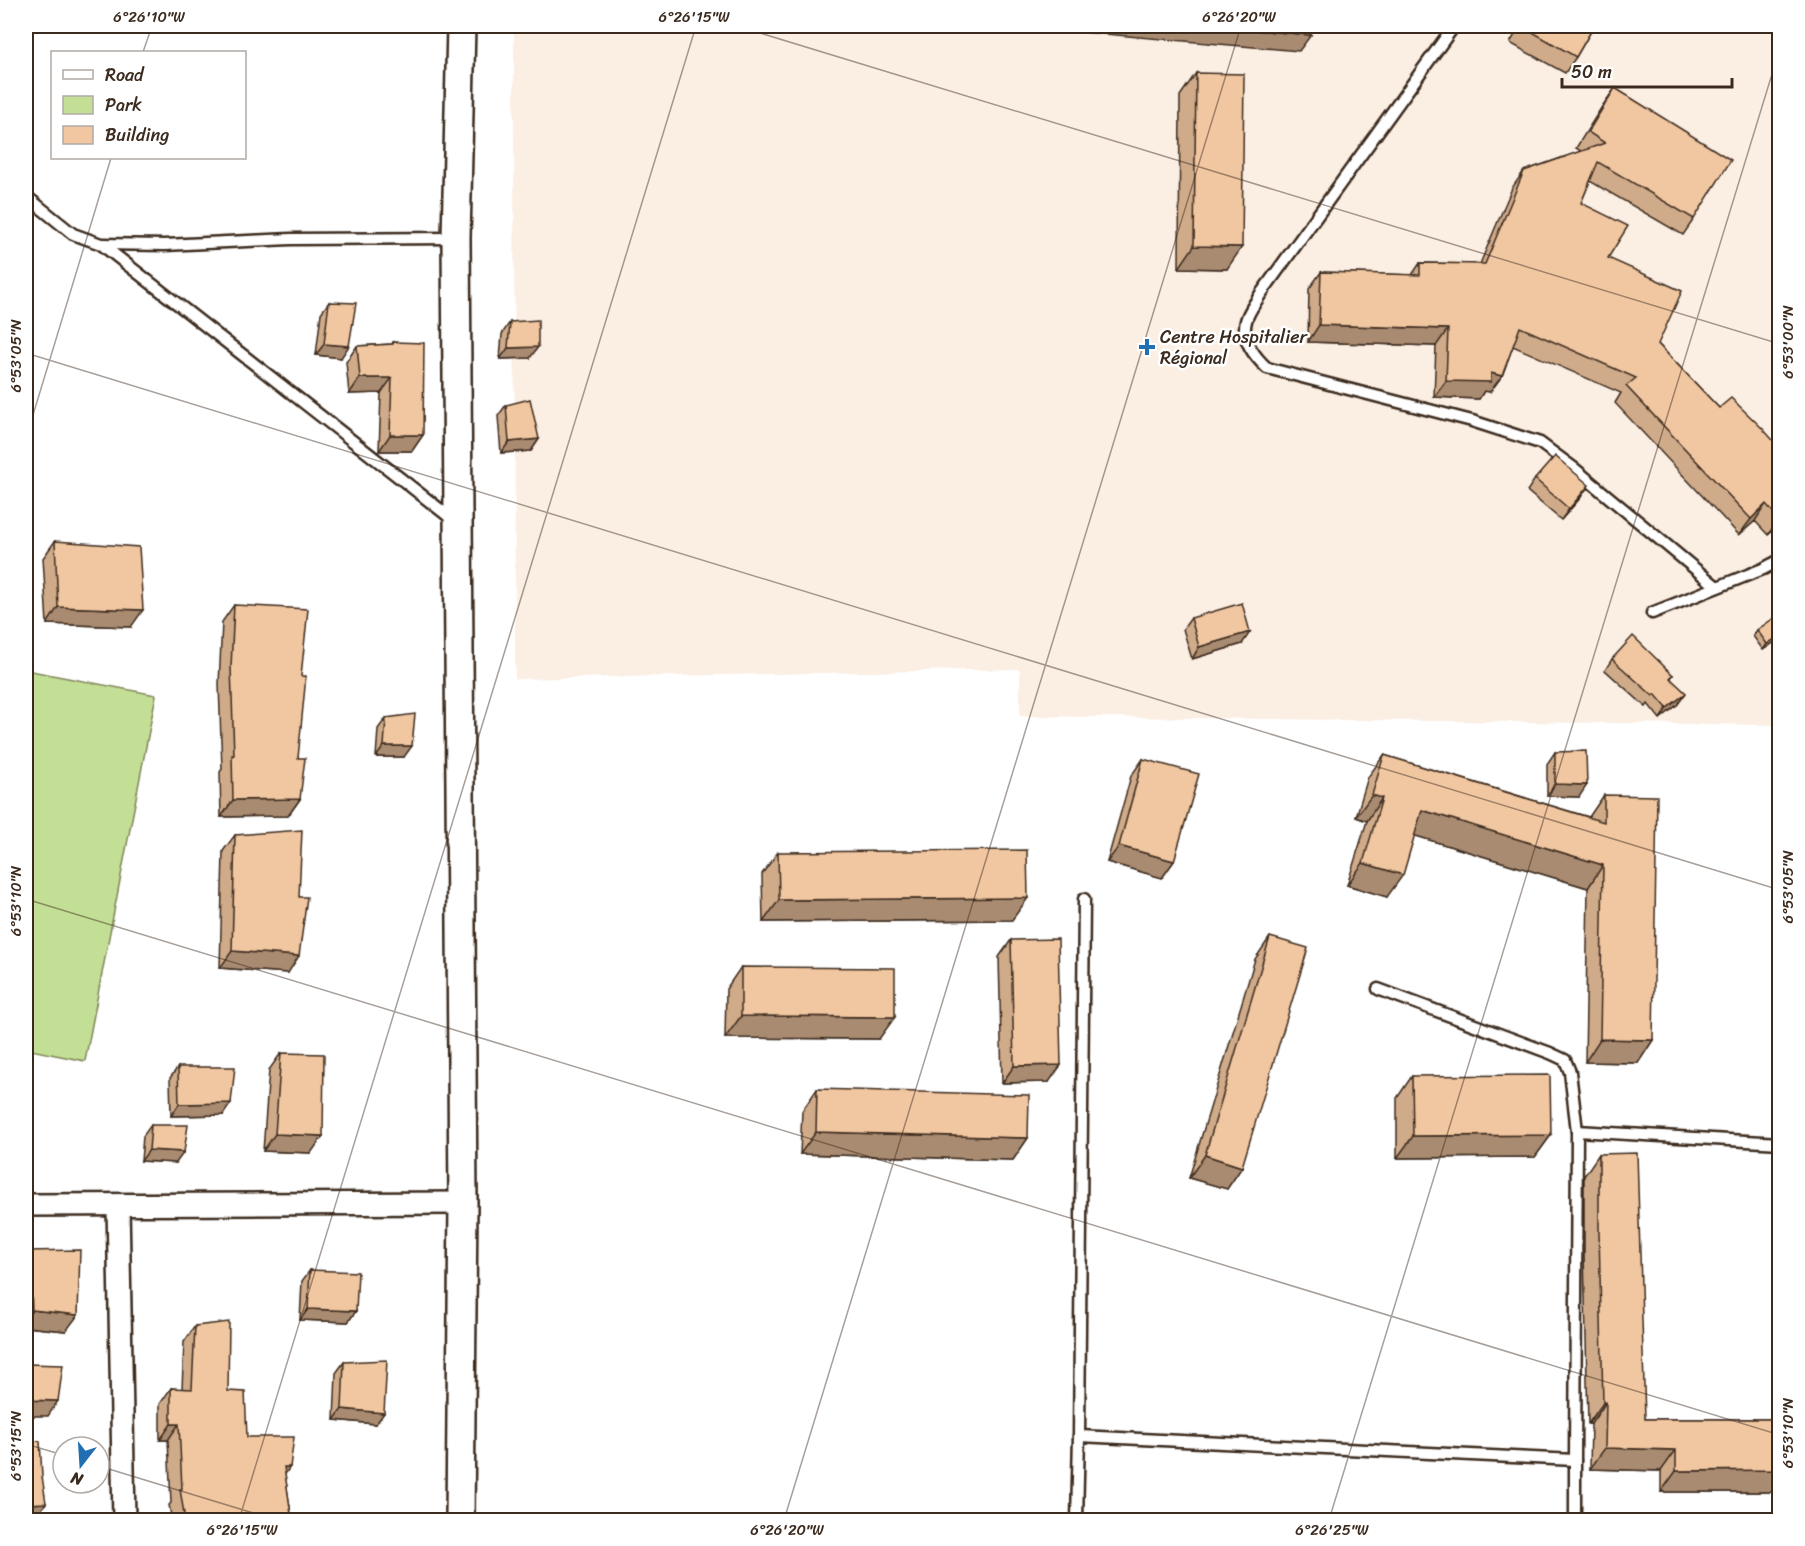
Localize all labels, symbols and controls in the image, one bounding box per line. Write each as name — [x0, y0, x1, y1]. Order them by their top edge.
text: 6°26'10"W — [113, 4, 185, 30]
text: 6°26'15"W — [658, 4, 730, 30]
text: 6°26'20"W — [1202, 4, 1276, 30]
legend — [51, 51, 246, 159]
scale bar — [1562, 51, 1732, 89]
text: 50 m — [1571, 56, 1612, 88]
text: Road — [105, 59, 145, 91]
text: Park — [105, 89, 142, 121]
text: Building — [105, 119, 169, 151]
text: 6°53'00"N — [1775, 305, 1801, 379]
text: 6°53'05"N — [3, 319, 29, 393]
place label: Centre Hospitalier Régional — [1160, 321, 1308, 374]
marker: Centre Hospitalier Régional — [1138, 338, 1156, 356]
text: 6°53'05"N — [1775, 850, 1801, 924]
text: 6°53'10"N — [3, 865, 29, 936]
text: 6°53'10"N — [1775, 1397, 1801, 1468]
text: 6°53'15"N — [3, 1410, 29, 1481]
north arrow — [51, 1435, 111, 1495]
text: N — [66, 1463, 87, 1495]
text: 6°26'15"W — [206, 1517, 278, 1543]
text: 6°26'20"W — [750, 1517, 824, 1543]
text: 6°26'25"W — [1295, 1517, 1369, 1543]

